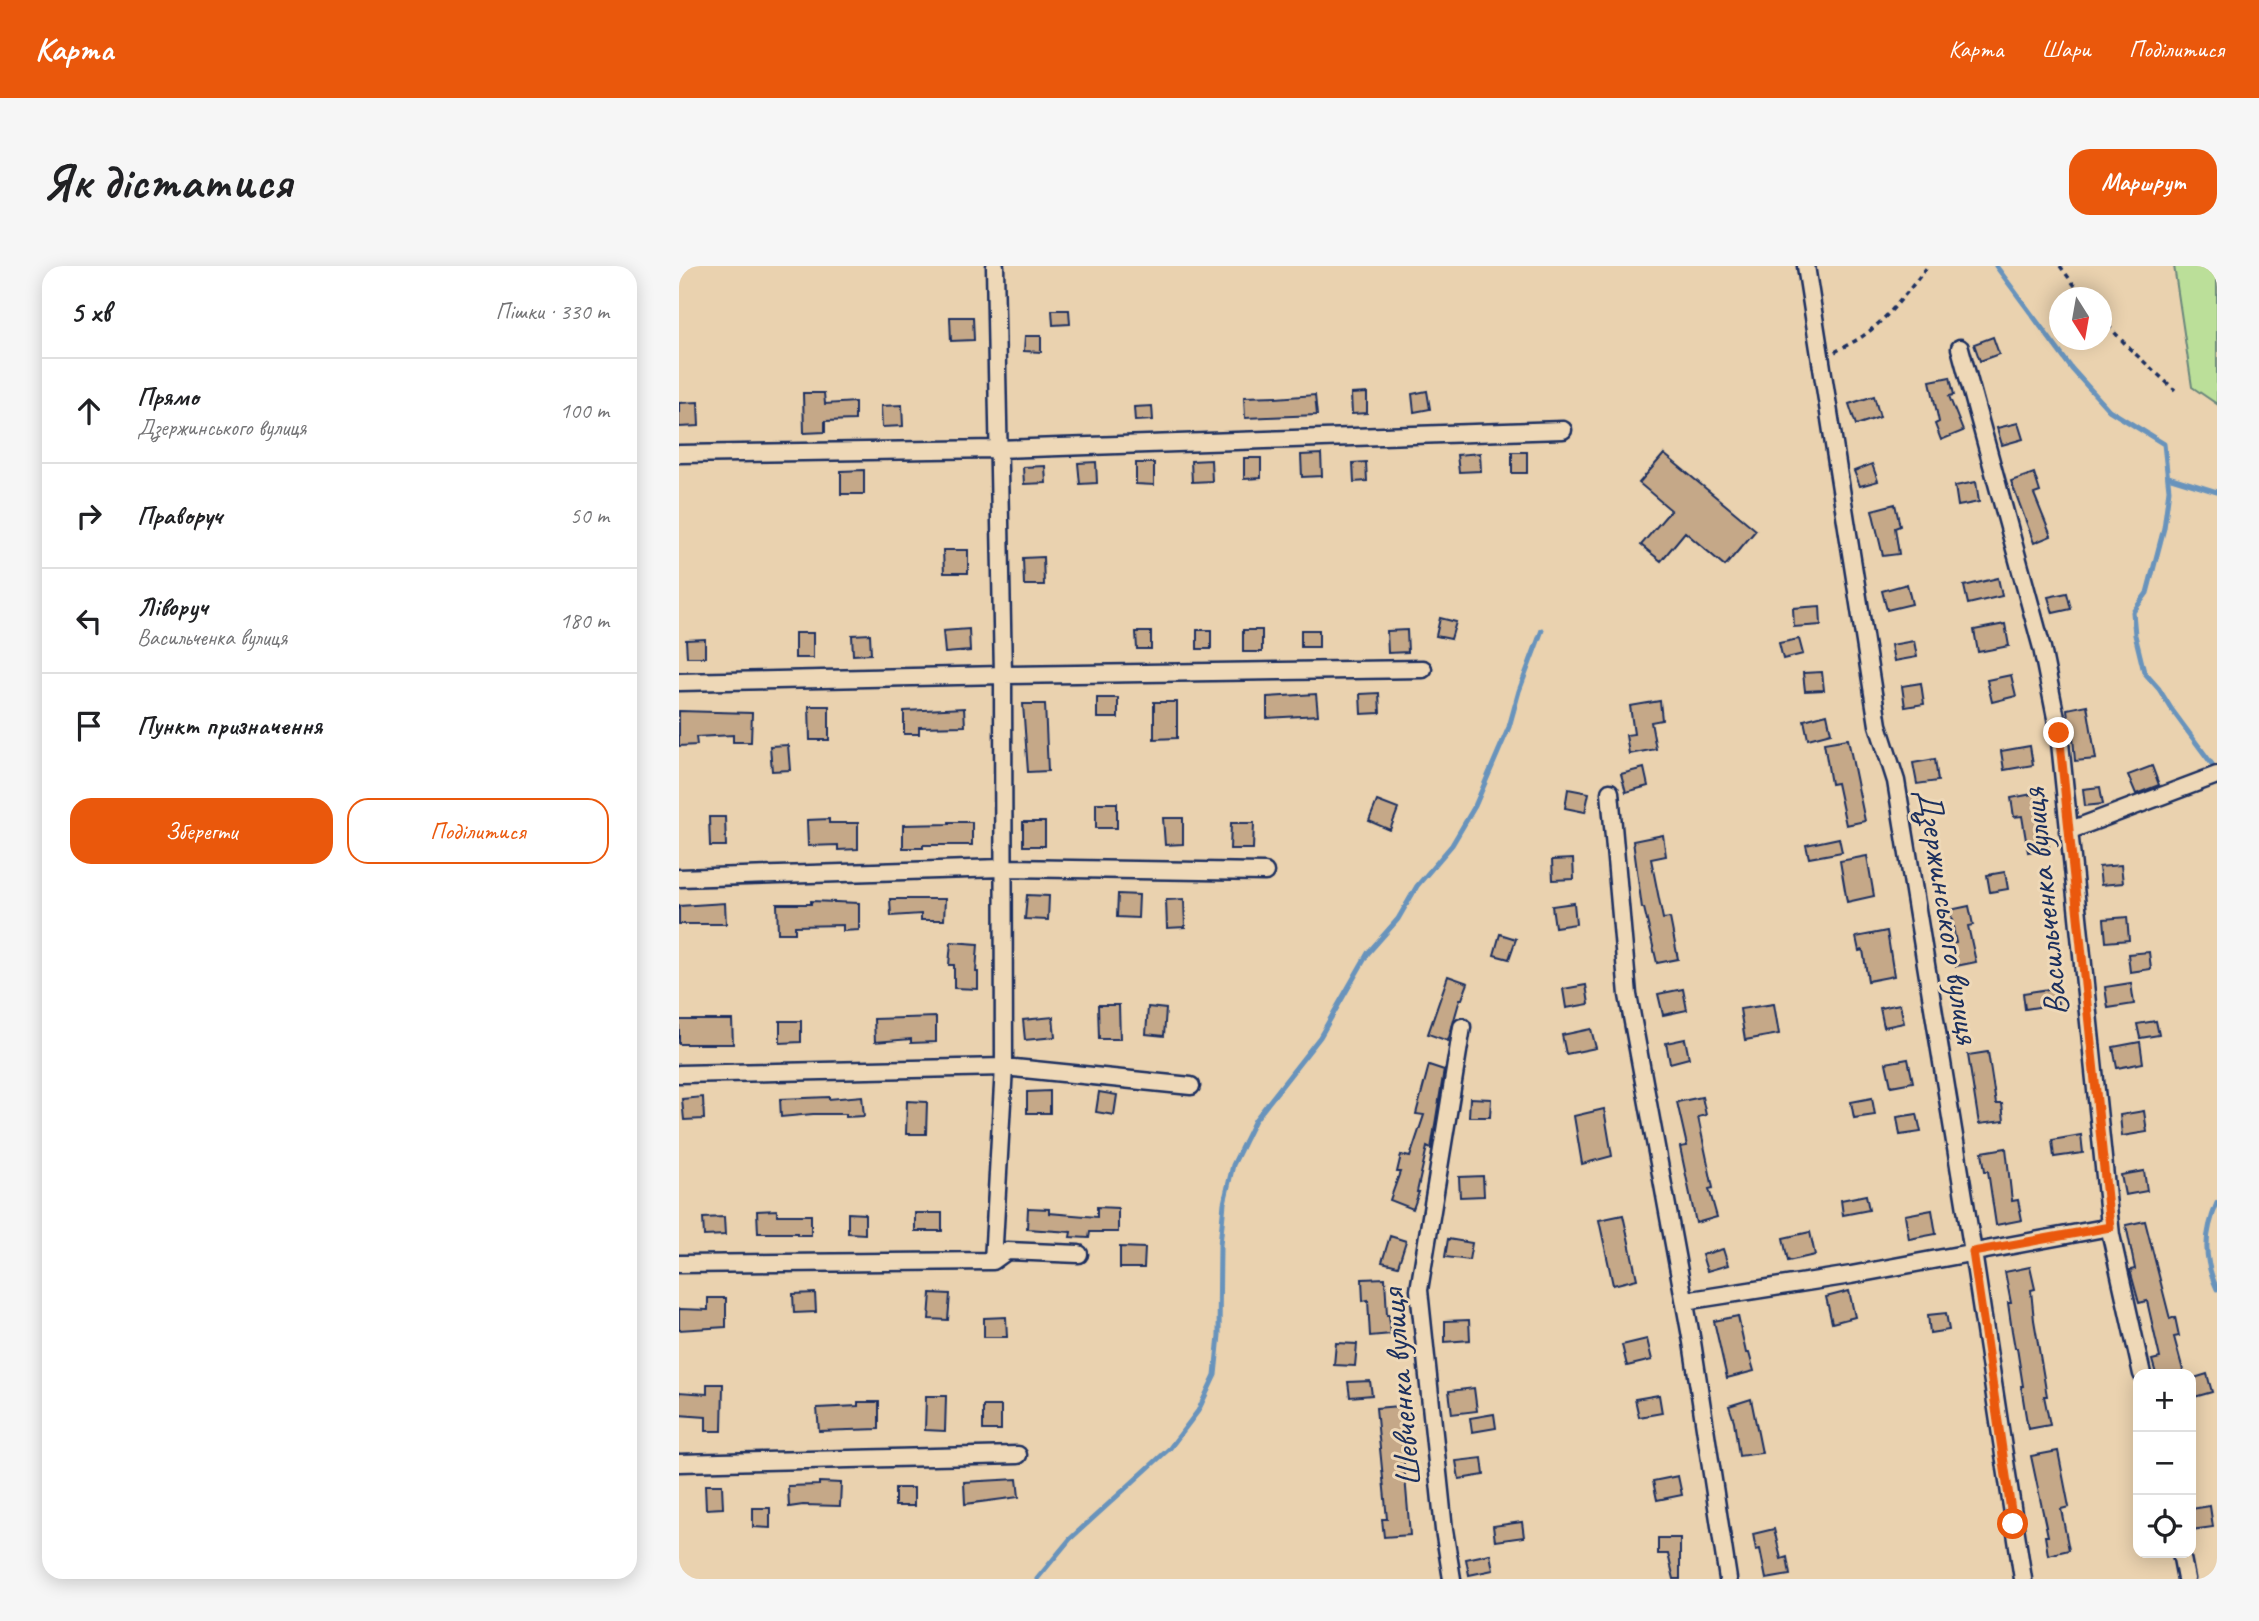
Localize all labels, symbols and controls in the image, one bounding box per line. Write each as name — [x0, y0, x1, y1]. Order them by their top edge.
text: Карта — [35, 28, 114, 70]
text: Карта — [1948, 34, 2003, 64]
text: Шари — [2041, 34, 2091, 64]
text: Поділитися — [2129, 34, 2224, 64]
button: Маршрут — [2069, 149, 2217, 215]
text: Як дістатися — [42, 151, 292, 213]
north arrow — [2049, 287, 2112, 350]
text: 5 хв — [70, 293, 110, 331]
text: Пішки · 330 m — [495, 297, 609, 326]
text: Прямо — [137, 380, 199, 413]
icon: ahead — [70, 392, 108, 430]
text: 100 m — [560, 396, 609, 425]
text: Дзержинського вулиця — [137, 413, 306, 442]
icon: right — [70, 497, 108, 535]
text: Праворуч — [137, 499, 222, 532]
text: 50 m — [570, 501, 609, 530]
text: Ліворуч — [137, 590, 208, 623]
icon: left — [70, 602, 108, 640]
text: 180 m — [560, 606, 609, 635]
text: Васильченка вулиця — [137, 623, 287, 652]
icon: arrive — [70, 707, 108, 745]
text: Пункт призначення — [137, 709, 322, 742]
route end — [2043, 717, 2074, 748]
street label: Дзержинського вулиця — [1906, 785, 1991, 1048]
street label: Васильченка вулиця — [2010, 785, 2079, 1018]
button: Зберегти — [70, 798, 333, 864]
button: Поділитися — [347, 798, 609, 864]
street label: Шевченка вулиця — [1369, 1284, 1432, 1489]
map controls — [2133, 1369, 2196, 1558]
button: + — [2133, 1369, 2196, 1432]
button: − — [2133, 1432, 2196, 1495]
button: locate — [2133, 1495, 2196, 1558]
route start — [1997, 1508, 2028, 1539]

